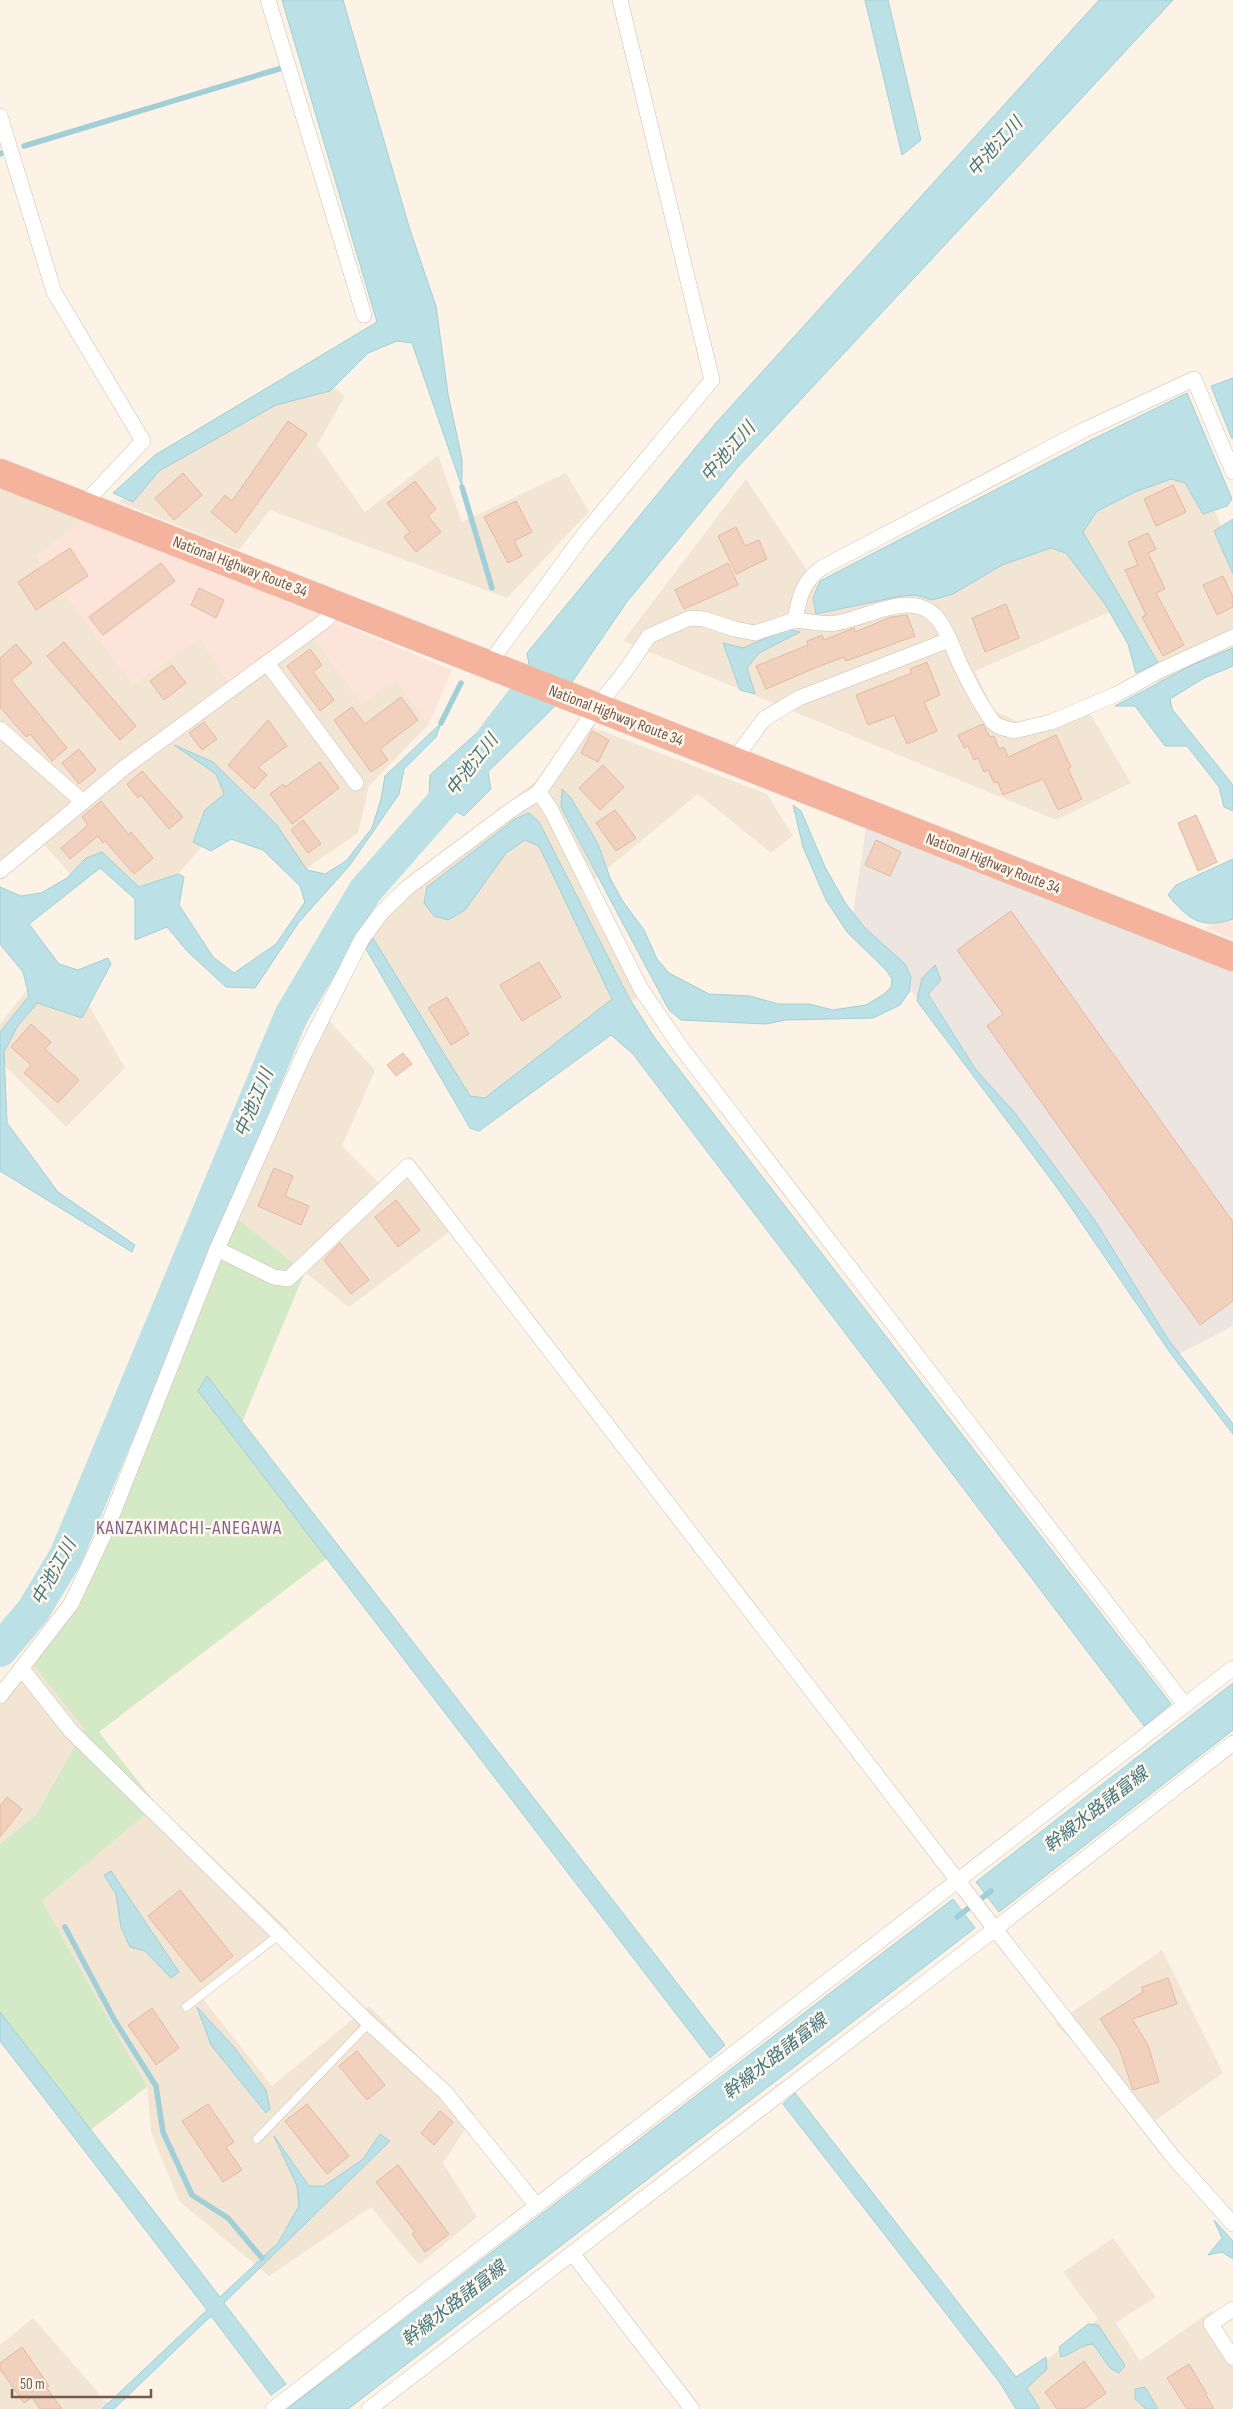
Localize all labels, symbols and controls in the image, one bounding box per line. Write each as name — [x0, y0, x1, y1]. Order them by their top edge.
water label: 中池江川 — [963, 112, 1028, 181]
water label: 中池江川 — [696, 416, 761, 486]
street label: National Highway Route 34 — [170, 533, 310, 602]
street label: National Highway Route 34 — [546, 682, 686, 751]
water label: 中池江川 — [442, 729, 504, 800]
street label: National Highway Route 34 — [923, 830, 1063, 899]
water label: 中池江川 — [230, 1064, 279, 1140]
district label: KANZAKIMACHI-ANEGAWA — [96, 1517, 282, 1540]
water label: 中池江川 — [27, 1534, 82, 1609]
water label: 幹線水路諸富線 — [1040, 1762, 1154, 1857]
water label: 幹線水路諸富線 — [719, 2009, 833, 2104]
water label: 幹線水路諸富線 — [398, 2256, 512, 2351]
scale bar — [12, 2366, 151, 2398]
text: 50 m — [20, 2375, 45, 2394]

